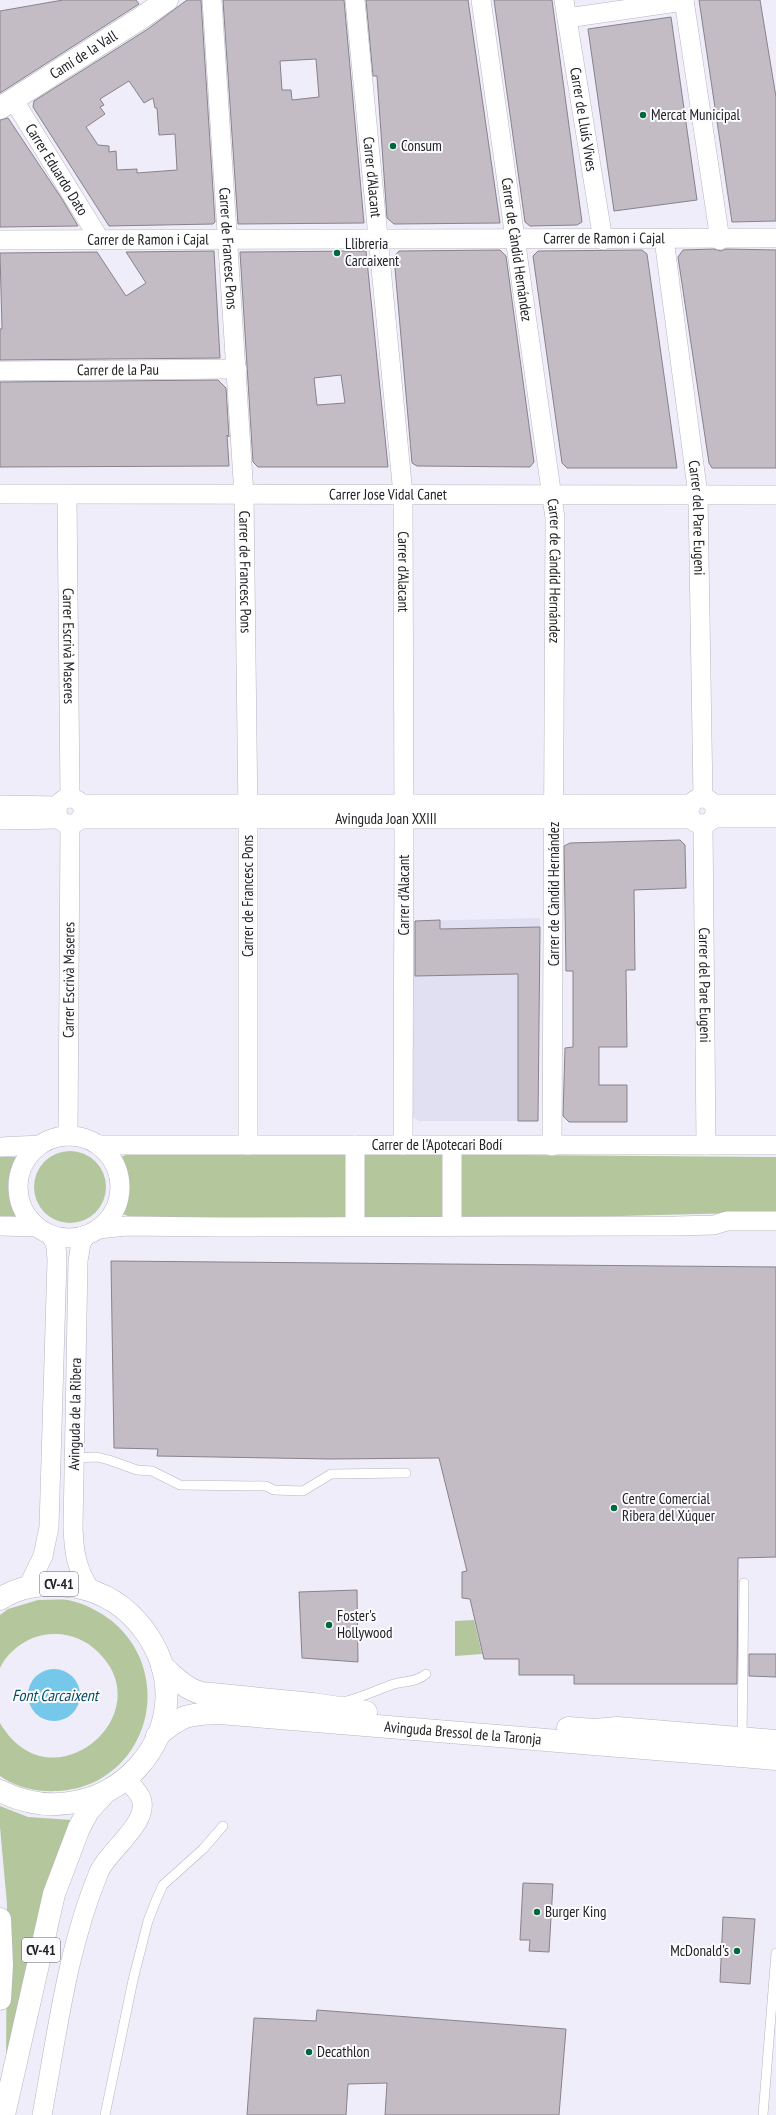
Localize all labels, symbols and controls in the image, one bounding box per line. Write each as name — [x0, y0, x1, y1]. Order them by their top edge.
street label: Camí de la Vall — [46, 25, 121, 83]
street label: Carrer de Lluís Vives — [566, 66, 602, 173]
place label: Mercat Municipal — [651, 105, 741, 124]
marker: Mercat Municipal — [638, 110, 648, 120]
street label: Carrer Eduardo Dato — [21, 120, 93, 219]
street label: Carrer d'Alacant — [359, 136, 386, 218]
place label: Consum — [401, 136, 442, 155]
marker: Consum — [388, 141, 398, 151]
street label: Carrer de Càndid Hernández — [497, 176, 537, 322]
street label: Carrer de Francesc Pons — [215, 187, 242, 310]
street label: Carrer de Ramon i Cajal — [543, 228, 665, 248]
street label: Carrer de Ramon i Cajal — [87, 229, 209, 249]
place label: Llibreria Carcaixent — [345, 234, 399, 270]
marker: Llibreria Carcaixent — [332, 248, 342, 258]
street label: Carrer de la Pau — [77, 360, 159, 379]
street label: Carrer del Pare Eugeni — [684, 459, 709, 576]
street label: Carrer Jose Vidal Canet — [329, 484, 447, 504]
street label: Carrer de Càndid Hernández — [543, 497, 565, 643]
street label: Carrer de Francesc Pons — [235, 511, 256, 633]
street label: Carrer d'Alacant — [394, 531, 413, 612]
street label: Carrer Escrivà Maseres — [59, 588, 79, 704]
street label: Avinguda Joan XXIII — [335, 809, 437, 828]
street label: Carrer de Càndid Hernández — [544, 822, 563, 966]
street label: Carrer de Francesc Pons — [238, 835, 257, 957]
street label: Carrer d'Alacant — [394, 855, 413, 935]
street label: Carrer Escrivà Maseres — [59, 922, 78, 1038]
street label: Carrer del Pare Eugeni — [695, 927, 715, 1043]
street label: Carrer de l'Apotecari Bodí — [372, 1135, 503, 1154]
street label: Avinguda de la Ribera — [64, 1357, 85, 1471]
place label: Centre Comercial Ribera del Xúquer — [622, 1489, 716, 1525]
marker: Centre Comercial Ribera del Xúquer — [609, 1503, 619, 1513]
road number: CV-41 — [40, 1572, 78, 1596]
place label: Foster's Hollywood — [337, 1606, 392, 1642]
marker: Foster's Hollywood — [324, 1620, 334, 1630]
water label: Font Carcaixent — [12, 1685, 100, 1705]
street label: Avinguda Bressol de la Taronja — [383, 1717, 542, 1749]
place label: Burger King — [545, 1902, 606, 1921]
marker: Burger King — [532, 1907, 542, 1917]
road number: CV-41 — [22, 1938, 60, 1962]
place label: McDonald's — [670, 1941, 729, 1960]
marker: McDonald's — [732, 1946, 742, 1956]
place label: Decathlon — [317, 2042, 370, 2061]
marker: Decathlon — [304, 2047, 314, 2057]

